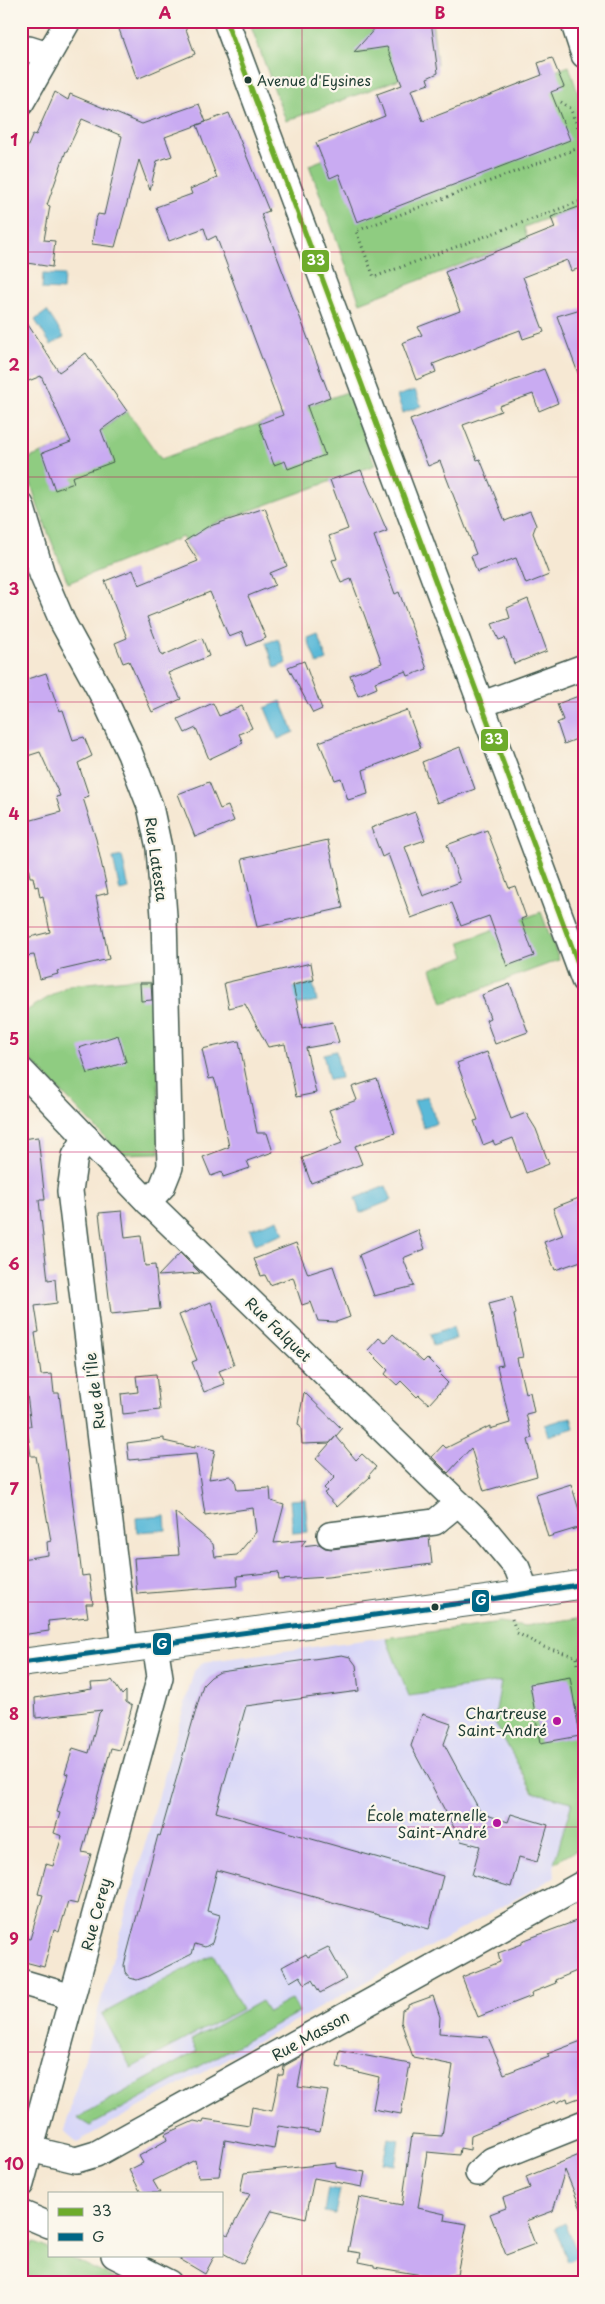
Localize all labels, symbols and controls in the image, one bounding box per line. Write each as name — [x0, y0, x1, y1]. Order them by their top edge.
text: A — [159, 0, 172, 24]
text: B — [435, 0, 446, 24]
place label: Avenue d'Eysines — [257, 70, 371, 91]
marker: Avenue d'Eysines — [243, 75, 253, 85]
text: 1 — [10, 127, 18, 151]
line badge: 33 — [301, 249, 330, 273]
text: 33 — [307, 249, 325, 270]
text: 2 — [8, 352, 20, 376]
text: 3 — [9, 576, 19, 600]
line badge: 33 — [480, 728, 509, 752]
text: 33 — [485, 728, 503, 749]
text: 4 — [9, 801, 20, 825]
street label: Rue Latesta — [140, 815, 174, 903]
text: 5 — [9, 1026, 19, 1050]
text: 6 — [8, 1251, 20, 1275]
street label: Rue Falquet — [241, 1291, 317, 1367]
street label: Rue de l'Île — [78, 1351, 110, 1431]
text: 7 — [9, 1476, 19, 1500]
line badge: G — [471, 1589, 490, 1613]
text: G — [475, 1589, 487, 1610]
unlabelled marker — [430, 1602, 440, 1612]
line badge: G — [152, 1632, 172, 1656]
text: G — [156, 1633, 168, 1654]
text: 8 — [9, 1701, 19, 1725]
place label: Chartreuse Saint-André — [458, 1701, 547, 1741]
marker: Chartreuse Saint-André — [551, 1715, 563, 1727]
place label: École maternelle Saint-André — [367, 1803, 487, 1843]
marker: École maternelle Saint-André — [491, 1817, 503, 1829]
street label: Rue Cerey — [74, 1875, 116, 1953]
text: 9 — [9, 1926, 19, 1950]
street label: Rue Masson — [267, 2004, 353, 2066]
text: 10 — [4, 2151, 24, 2175]
legend — [48, 2192, 222, 2256]
text: 33 — [92, 2198, 112, 2221]
text: G — [92, 2224, 105, 2247]

